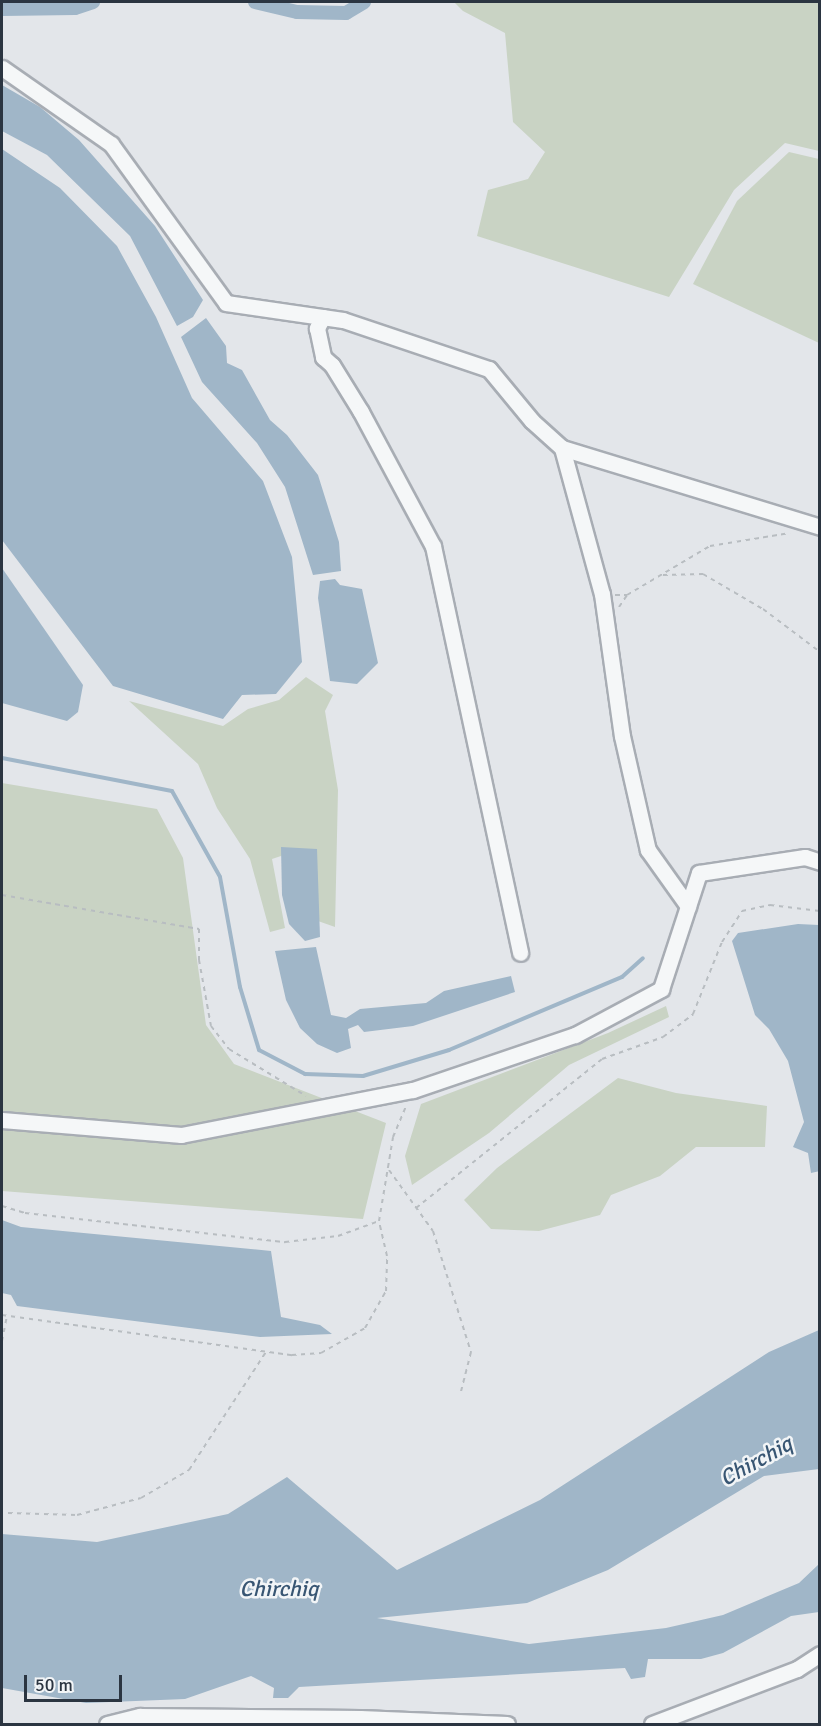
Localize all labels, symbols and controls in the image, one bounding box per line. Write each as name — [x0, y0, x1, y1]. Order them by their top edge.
water label: Chirchiq — [715, 1430, 797, 1492]
water label: Chirchiq — [240, 1576, 318, 1602]
scale bar — [27, 1663, 124, 1701]
text: 50 m — [35, 1674, 73, 1696]

